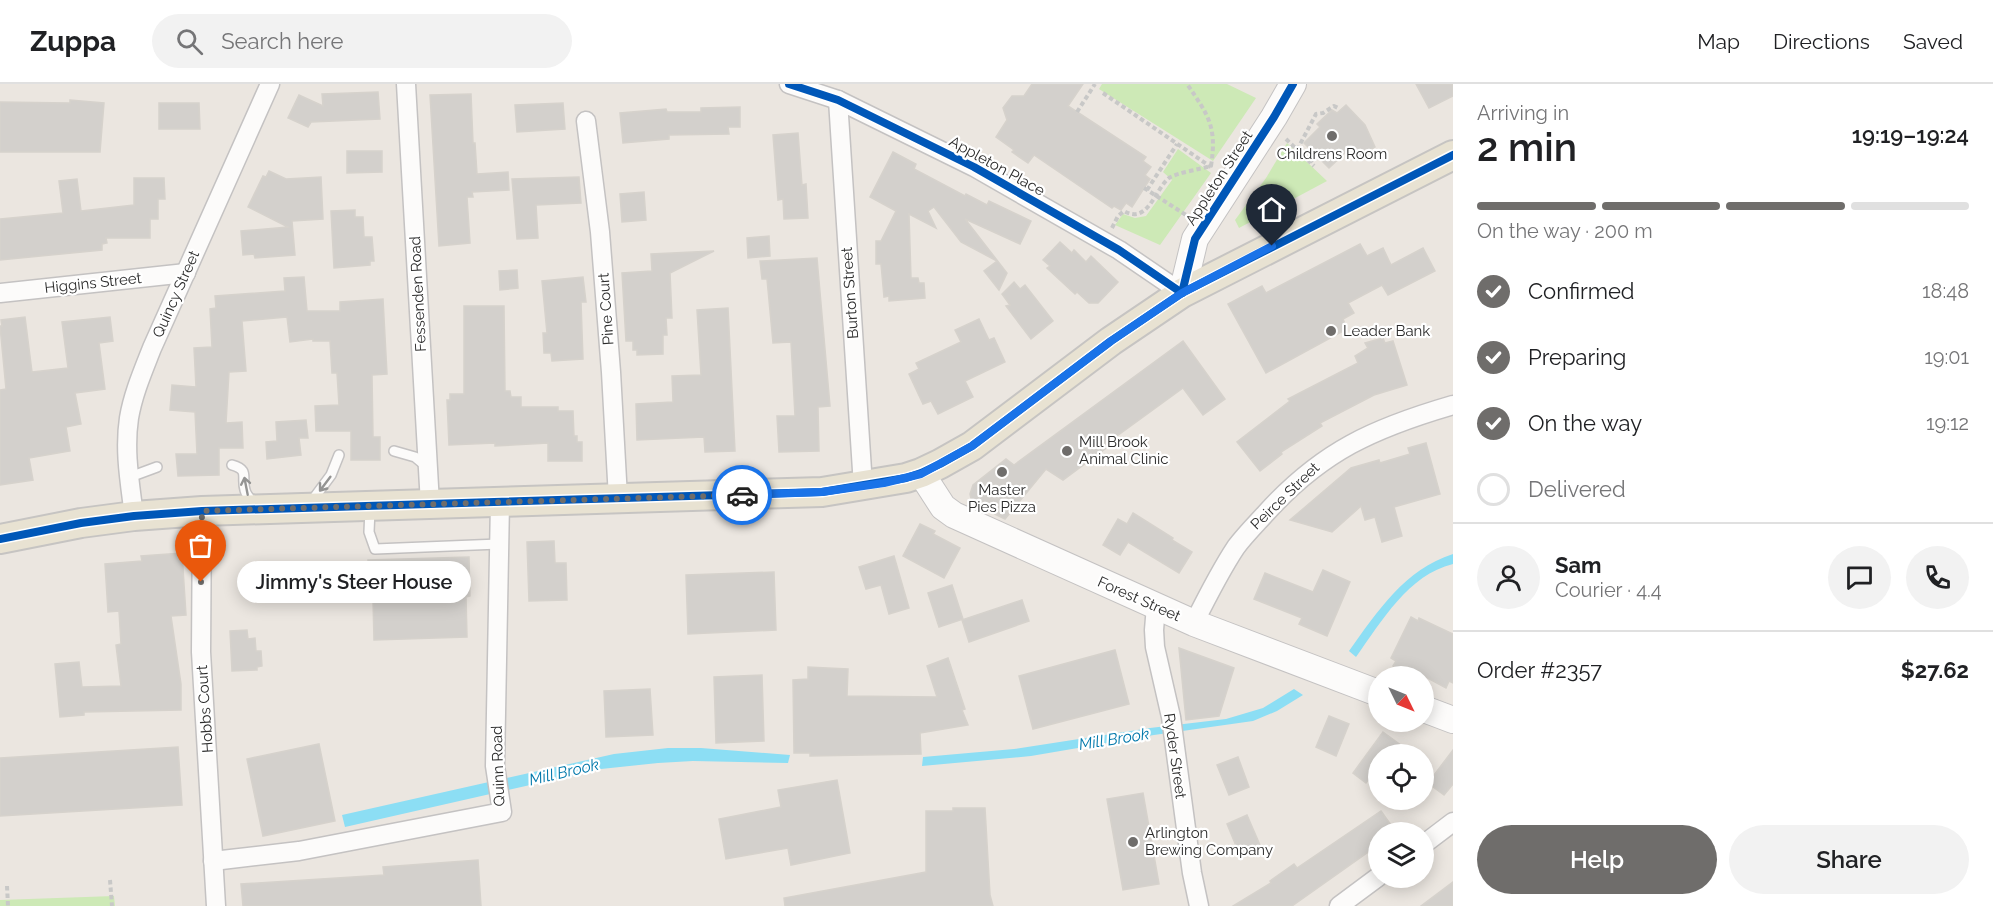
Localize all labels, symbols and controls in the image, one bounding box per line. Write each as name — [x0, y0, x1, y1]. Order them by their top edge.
search box — [152, 14, 572, 68]
text: Zuppa — [30, 25, 116, 58]
icon: search — [173, 25, 206, 58]
text: Search here — [221, 28, 343, 54]
text: Map — [1697, 29, 1740, 54]
text: Directions — [1773, 29, 1870, 54]
text: Saved — [1903, 29, 1963, 54]
text: Arriving in — [1477, 101, 1569, 125]
text: 19:19–19:24 — [1852, 122, 1969, 148]
text: 2 min — [1477, 124, 1577, 170]
street label: Appleton Street — [1182, 127, 1256, 229]
marker: Childrens Room — [1325, 129, 1339, 143]
street label: Appleton Place — [946, 132, 1048, 200]
place label: Childrens Room — [1277, 145, 1387, 163]
pin — [1246, 184, 1297, 246]
icon: home — [1255, 193, 1288, 226]
text: On the way · 200 m — [1477, 219, 1653, 243]
street label: Fessenden Road — [406, 236, 430, 352]
street label: Burton Street — [838, 246, 862, 340]
street label: Quincy Street — [149, 248, 203, 340]
street label: Higgins Street — [44, 269, 142, 297]
street label: Pine Court — [594, 272, 618, 346]
icon: check — [1477, 275, 1510, 308]
text: Confirmed — [1528, 278, 1635, 304]
text: 18:48 — [1922, 279, 1969, 303]
place label: Leader Bank — [1343, 322, 1430, 340]
marker: Leader Bank — [1324, 324, 1338, 338]
icon: check — [1477, 341, 1510, 374]
text: Preparing — [1528, 344, 1626, 370]
text: 19:01 — [1924, 345, 1969, 369]
icon: check — [1477, 407, 1510, 440]
text: On the way — [1528, 410, 1642, 436]
text: 19:12 — [1926, 411, 1969, 435]
place label: Mill Brook Animal Clinic — [1079, 433, 1168, 468]
marker: Mill Brook Animal Clinic — [1060, 444, 1074, 458]
street label: Peirce Street — [1247, 459, 1323, 533]
courier — [712, 465, 772, 525]
marker: Master Pies Pizza — [995, 465, 1009, 479]
one-way arrow — [319, 475, 331, 491]
text: Delivered — [1528, 476, 1626, 502]
one-way arrow — [240, 477, 251, 496]
icon: car — [726, 479, 759, 512]
place label: Master Pies Pizza — [968, 481, 1036, 516]
pin — [175, 520, 226, 582]
icon: bag — [184, 529, 217, 562]
button: person — [1477, 546, 1540, 609]
button: chat — [1828, 546, 1891, 609]
button: phone — [1906, 546, 1969, 609]
text: Sam — [1555, 552, 1602, 578]
callout: Jimmy's Steer House — [237, 561, 471, 603]
text: Jimmy's Steer House — [255, 570, 453, 594]
street label: Forest Street — [1095, 573, 1183, 625]
text: Courier · 4.4 — [1555, 578, 1662, 602]
text: Order #2357 — [1477, 657, 1602, 683]
text: $27.62 — [1901, 657, 1969, 683]
street label: Hobbs Court — [193, 665, 217, 753]
north arrow — [1368, 666, 1434, 732]
map controls — [1368, 666, 1434, 888]
street label: Ryder Street — [1160, 712, 1190, 800]
water label: Mill Brook — [1077, 724, 1151, 754]
street label: Quinn Road — [488, 725, 508, 807]
button: locate — [1368, 744, 1434, 810]
water label: Mill Brook — [527, 755, 601, 789]
button: layers — [1368, 822, 1434, 888]
place label: Arlington Brewing Company — [1145, 824, 1273, 859]
button: Help — [1477, 825, 1717, 894]
button: Share — [1729, 825, 1969, 894]
marker: Arlington Brewing Company — [1126, 835, 1140, 849]

